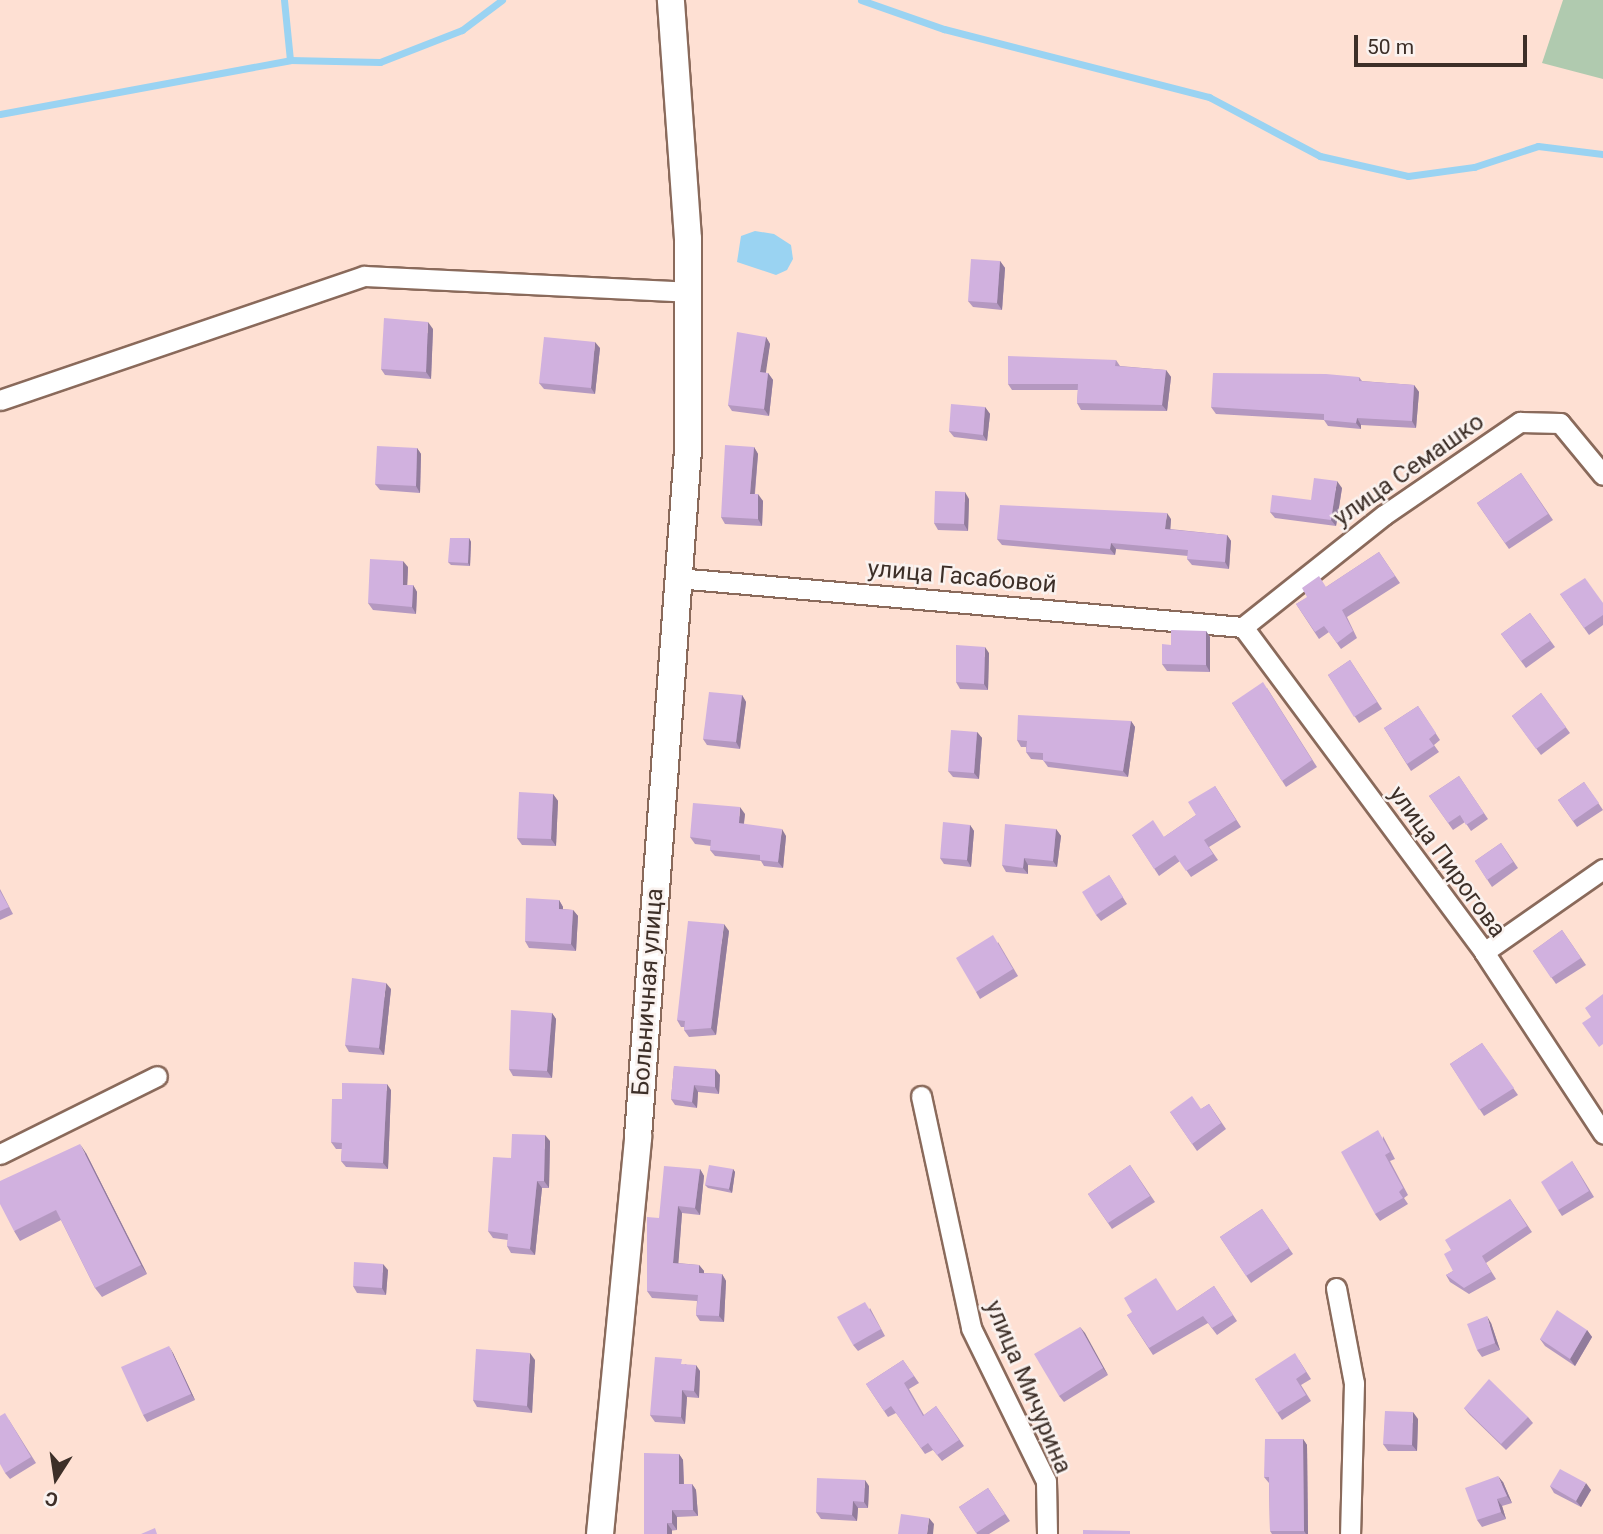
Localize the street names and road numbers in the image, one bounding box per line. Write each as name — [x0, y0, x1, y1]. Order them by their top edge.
street label: улица Семашко — [1328, 407, 1490, 533]
street label: улица Гасабовой — [866, 554, 1058, 600]
street label: улица Пирогова — [1382, 781, 1512, 943]
street label: Больничная улица — [626, 887, 670, 1097]
street label: улица Мичурина — [979, 1296, 1077, 1478]

